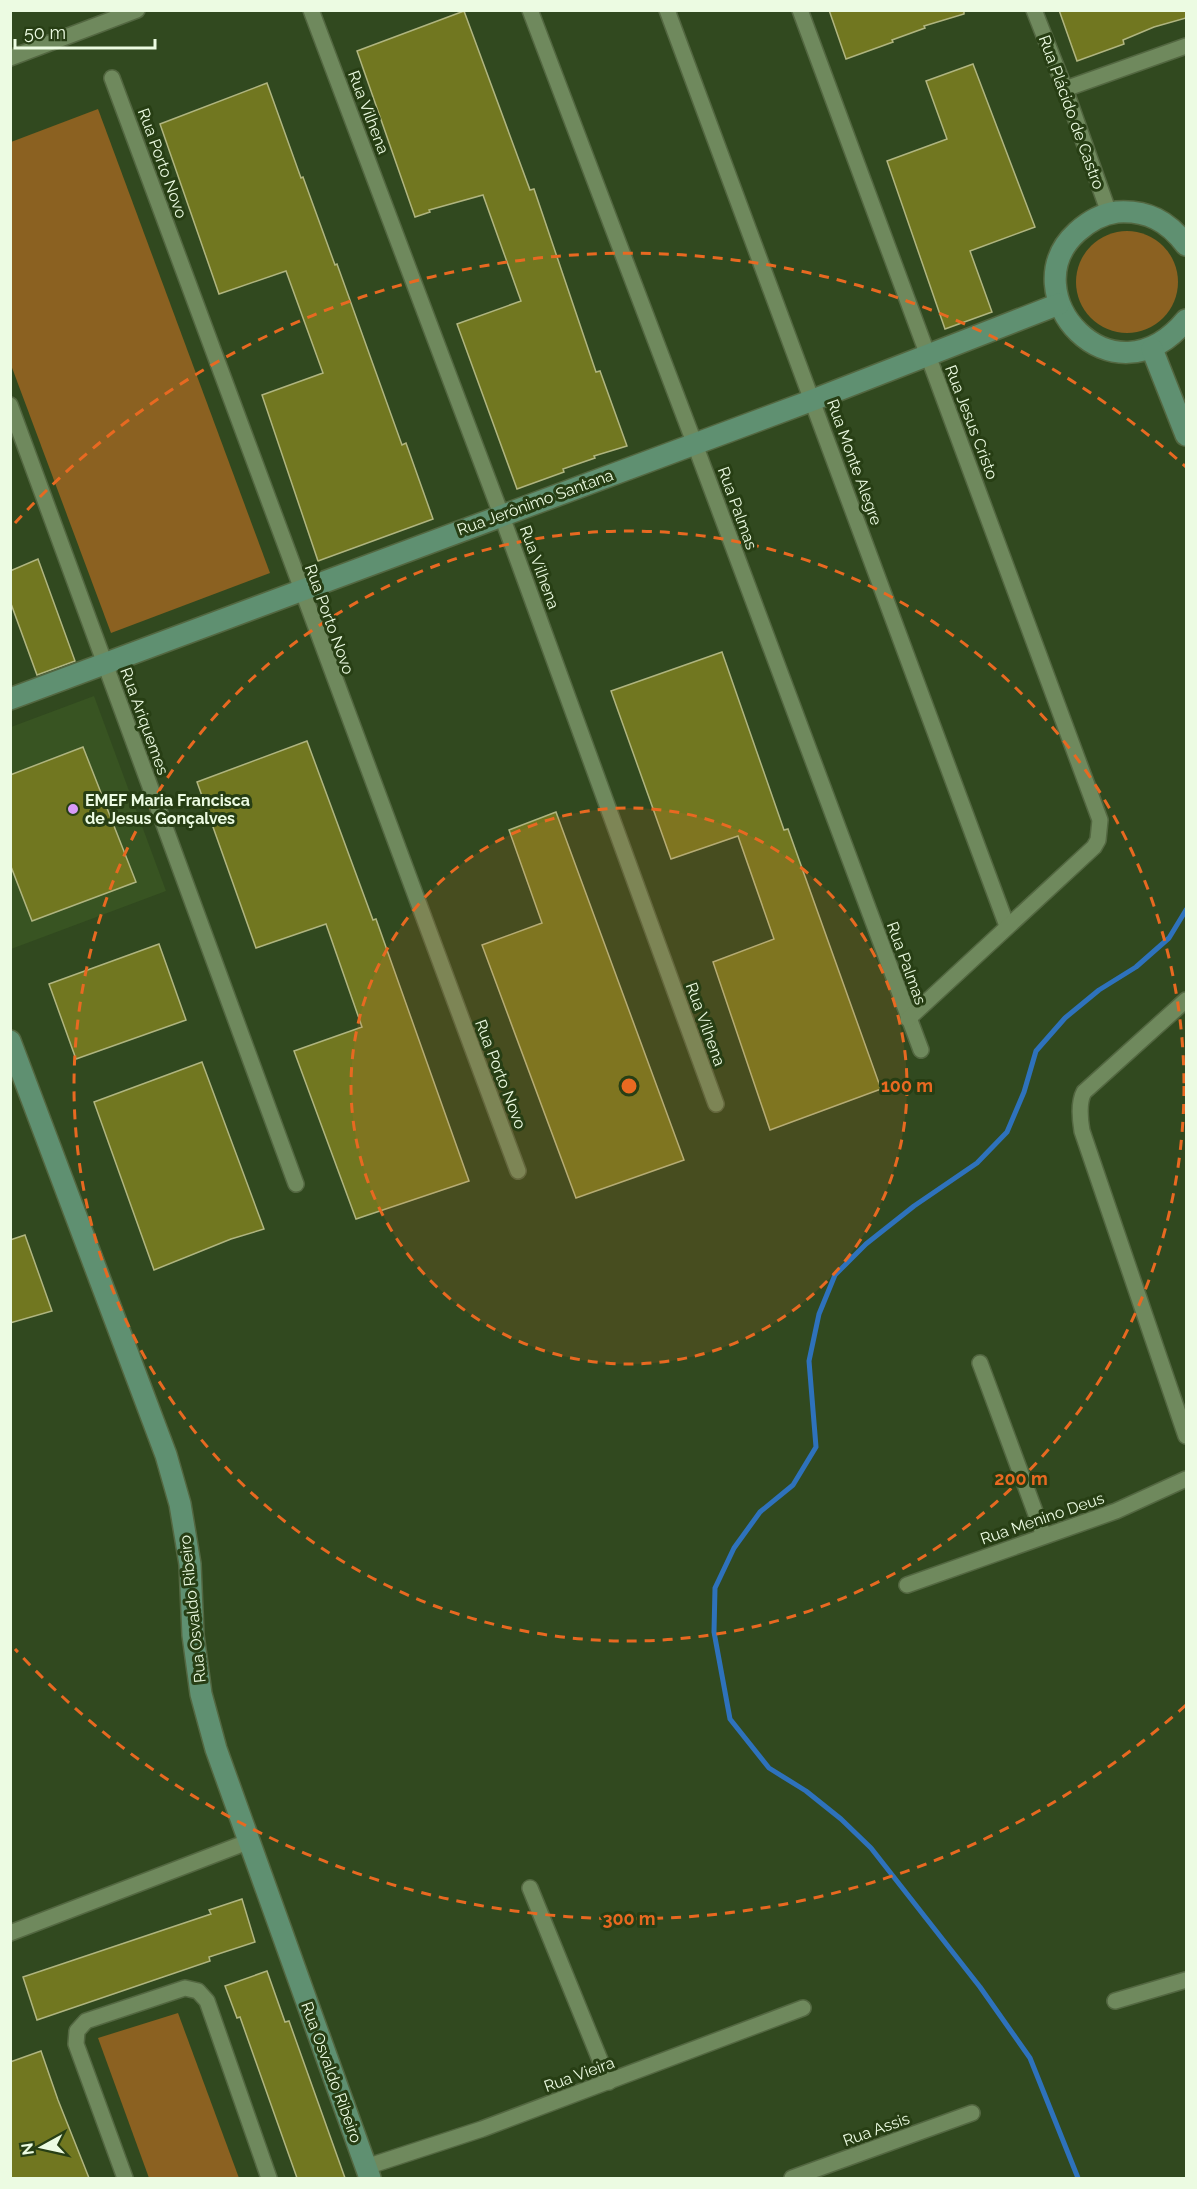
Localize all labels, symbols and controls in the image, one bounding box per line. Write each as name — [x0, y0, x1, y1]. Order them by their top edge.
scale bar — [15, 12, 154, 50]
text: 50 m — [24, 22, 66, 43]
street label: Rua Plácido de Castro — [1035, 33, 1108, 192]
street label: Rua Vilhena — [344, 68, 393, 156]
street label: Rua Porto Novo — [134, 106, 191, 221]
street label: Rua Jesus Cristo — [941, 362, 1002, 482]
street label: Rua Monte Alegre — [823, 397, 886, 528]
street label: Rua Palmas — [714, 464, 761, 552]
street label: Rua Jerônimo Santana — [454, 465, 616, 540]
street label: Rua Vilhena — [516, 523, 563, 612]
street label: Rua Porto Novo — [301, 562, 358, 677]
street label: Rua Ariquemes — [116, 665, 173, 778]
place label: EMEF Maria Francisca de Jesus Gonçalves — [85, 791, 250, 828]
marker: EMEF Maria Francisca de Jesus Gonçalves — [66, 802, 80, 816]
street label: Rua Palmas — [883, 919, 930, 1007]
street label: Rua Vilhena — [682, 980, 729, 1069]
street label: Rua Porto Novo — [471, 1017, 530, 1132]
text: 100 m — [881, 1075, 933, 1096]
centre of rings — [619, 1076, 639, 1096]
text: 200 m — [994, 1468, 1048, 1489]
street label: Rua Menino Deus — [978, 1488, 1107, 1549]
street label: Rua Osvaldo Ribeiro — [175, 1534, 210, 1684]
text: 300 m — [602, 1908, 656, 1929]
street label: Rua Osvaldo Ribeiro — [297, 1999, 366, 2145]
street label: Rua Vieira — [541, 2053, 617, 2096]
street label: Rua Assis — [840, 2109, 912, 2150]
north arrow — [12, 2117, 72, 2177]
text: N — [17, 2142, 38, 2156]

